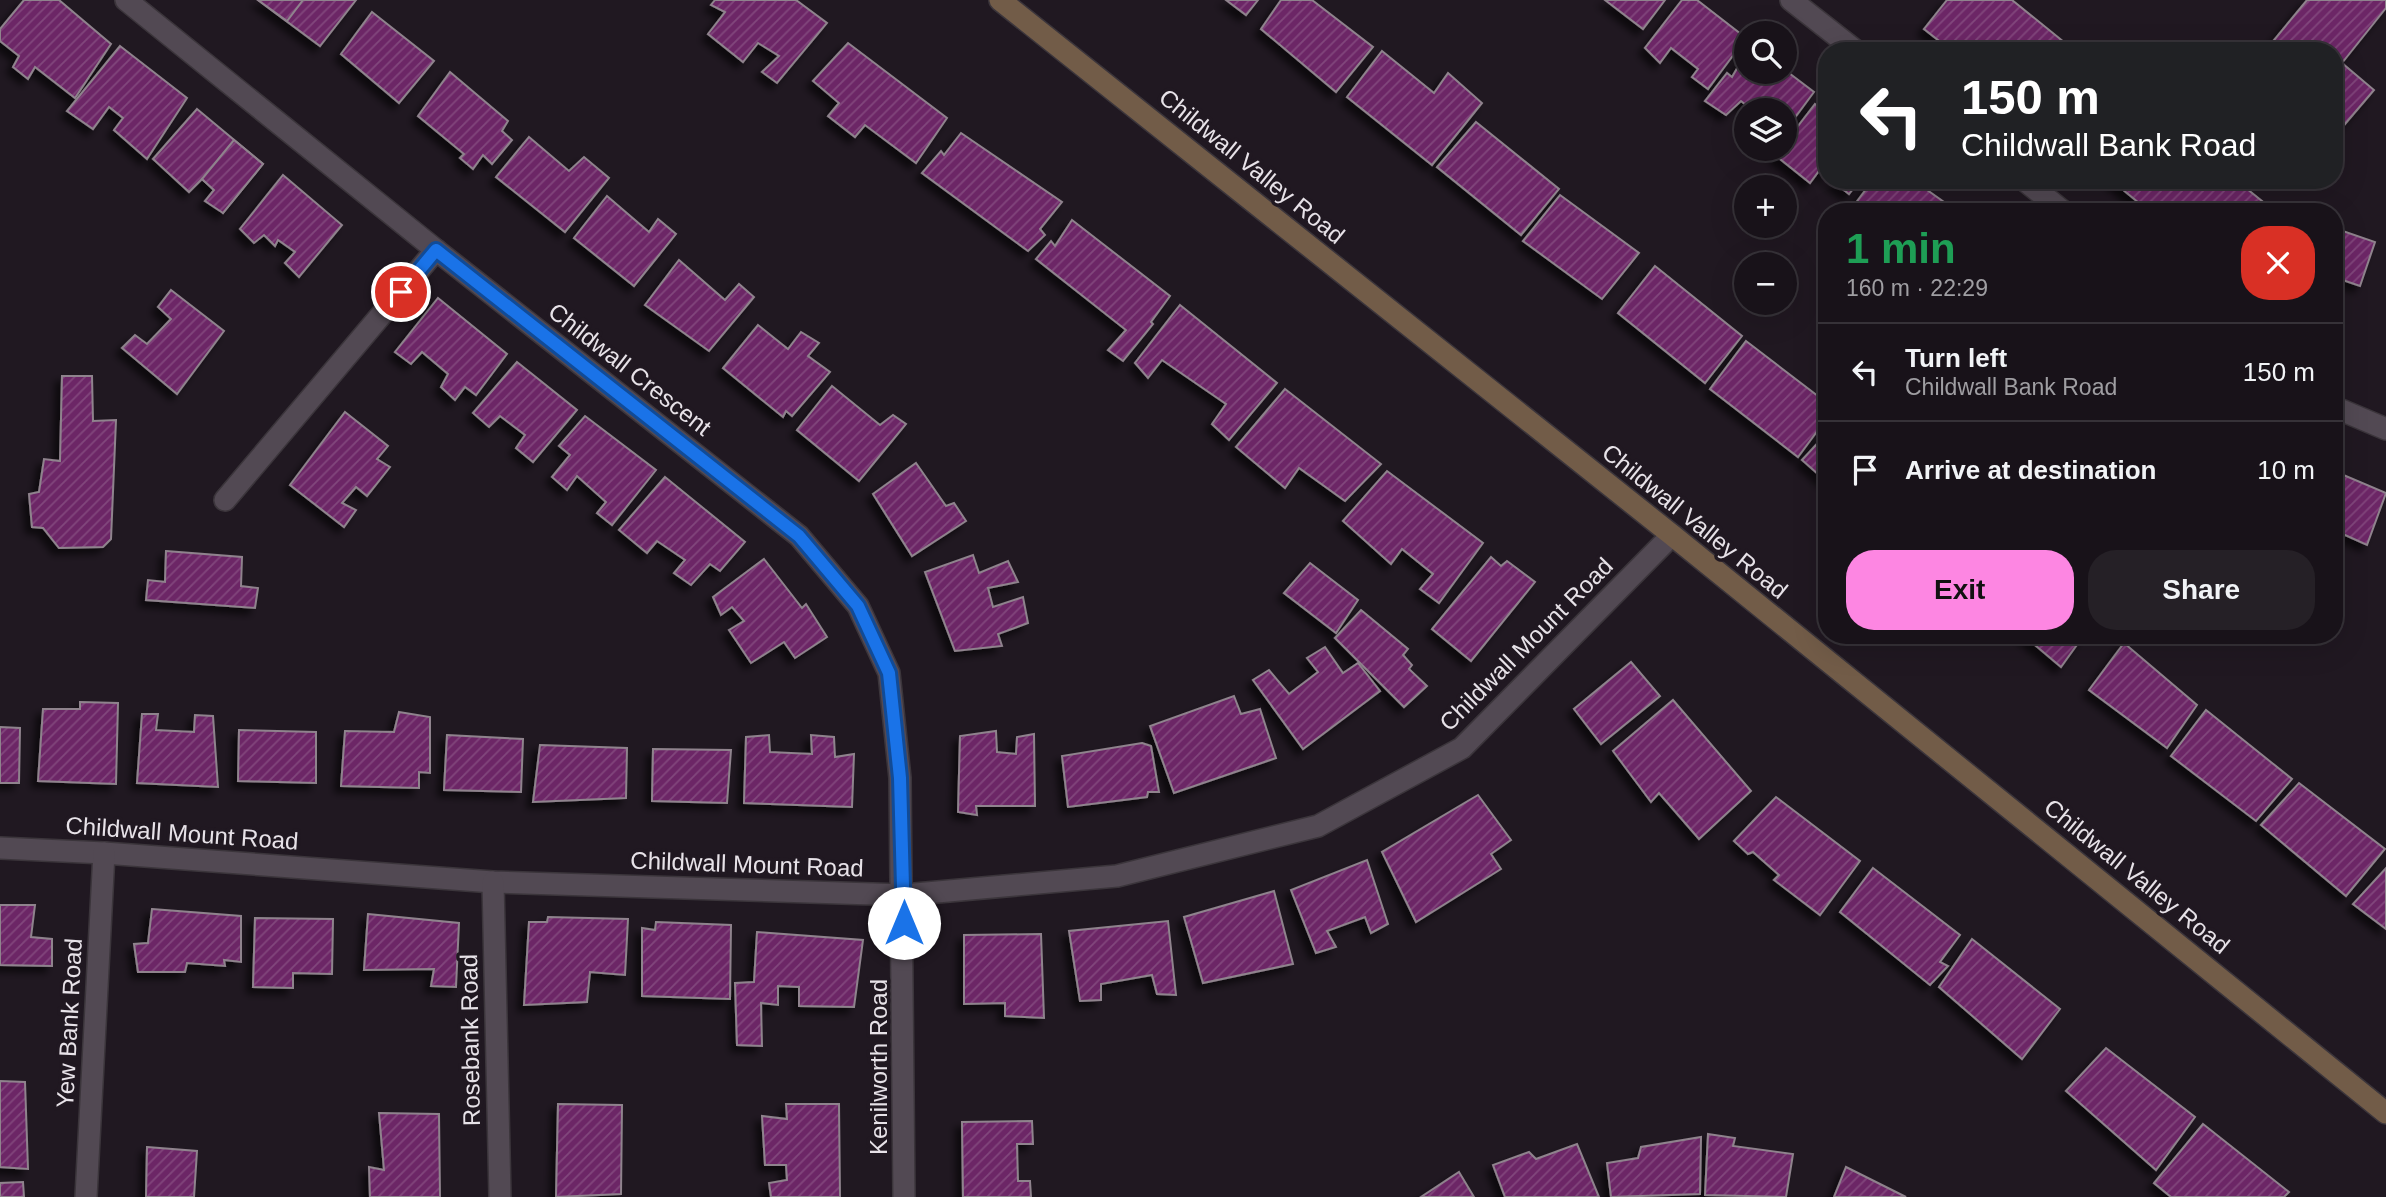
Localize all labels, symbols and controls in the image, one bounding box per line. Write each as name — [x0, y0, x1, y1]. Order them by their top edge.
map controls — [1734, 21, 1797, 315]
button: search — [1734, 21, 1797, 84]
icon: left — [1846, 70, 1937, 161]
text: 150 m — [1961, 70, 2100, 124]
street label: Childwall Valley Road — [1154, 83, 1350, 249]
button: layers — [1734, 98, 1797, 161]
text: Childwall Bank Road — [1961, 127, 2256, 163]
button: + — [1734, 175, 1797, 238]
text: 1 min — [1846, 225, 1956, 272]
button: close — [2241, 226, 2315, 300]
button: − — [1734, 252, 1797, 315]
pin — [371, 262, 431, 322]
icon: arrive — [382, 273, 420, 311]
text: 160 m · 22:29 — [1846, 275, 1988, 301]
street label: Childwall Crescent — [543, 297, 717, 441]
text: Turn left — [1905, 343, 2007, 373]
icon: left — [1846, 353, 1884, 391]
text: 150 m — [2243, 357, 2315, 387]
text: Childwall Bank Road — [1905, 374, 2117, 400]
street label: Childwall Valley Road — [1597, 438, 1793, 604]
icon: arrive — [1846, 451, 1884, 489]
text: Arrive at destination — [1905, 455, 2156, 485]
text: 10 m — [2257, 455, 2315, 485]
button: Exit — [1846, 550, 2074, 630]
button: Share — [2088, 550, 2315, 630]
street label: Childwall Mount Road — [1434, 552, 1618, 736]
street label: Childwall Valley Road — [2039, 793, 2235, 959]
street label: Childwall Mount Road — [65, 811, 299, 855]
street label: Childwall Mount Road — [630, 846, 864, 882]
position arrow — [867, 886, 941, 960]
street label: Yew Bank Road — [51, 937, 87, 1109]
street label: Rosebank Road — [455, 954, 485, 1126]
street label: Kenilworth Road — [865, 979, 892, 1155]

